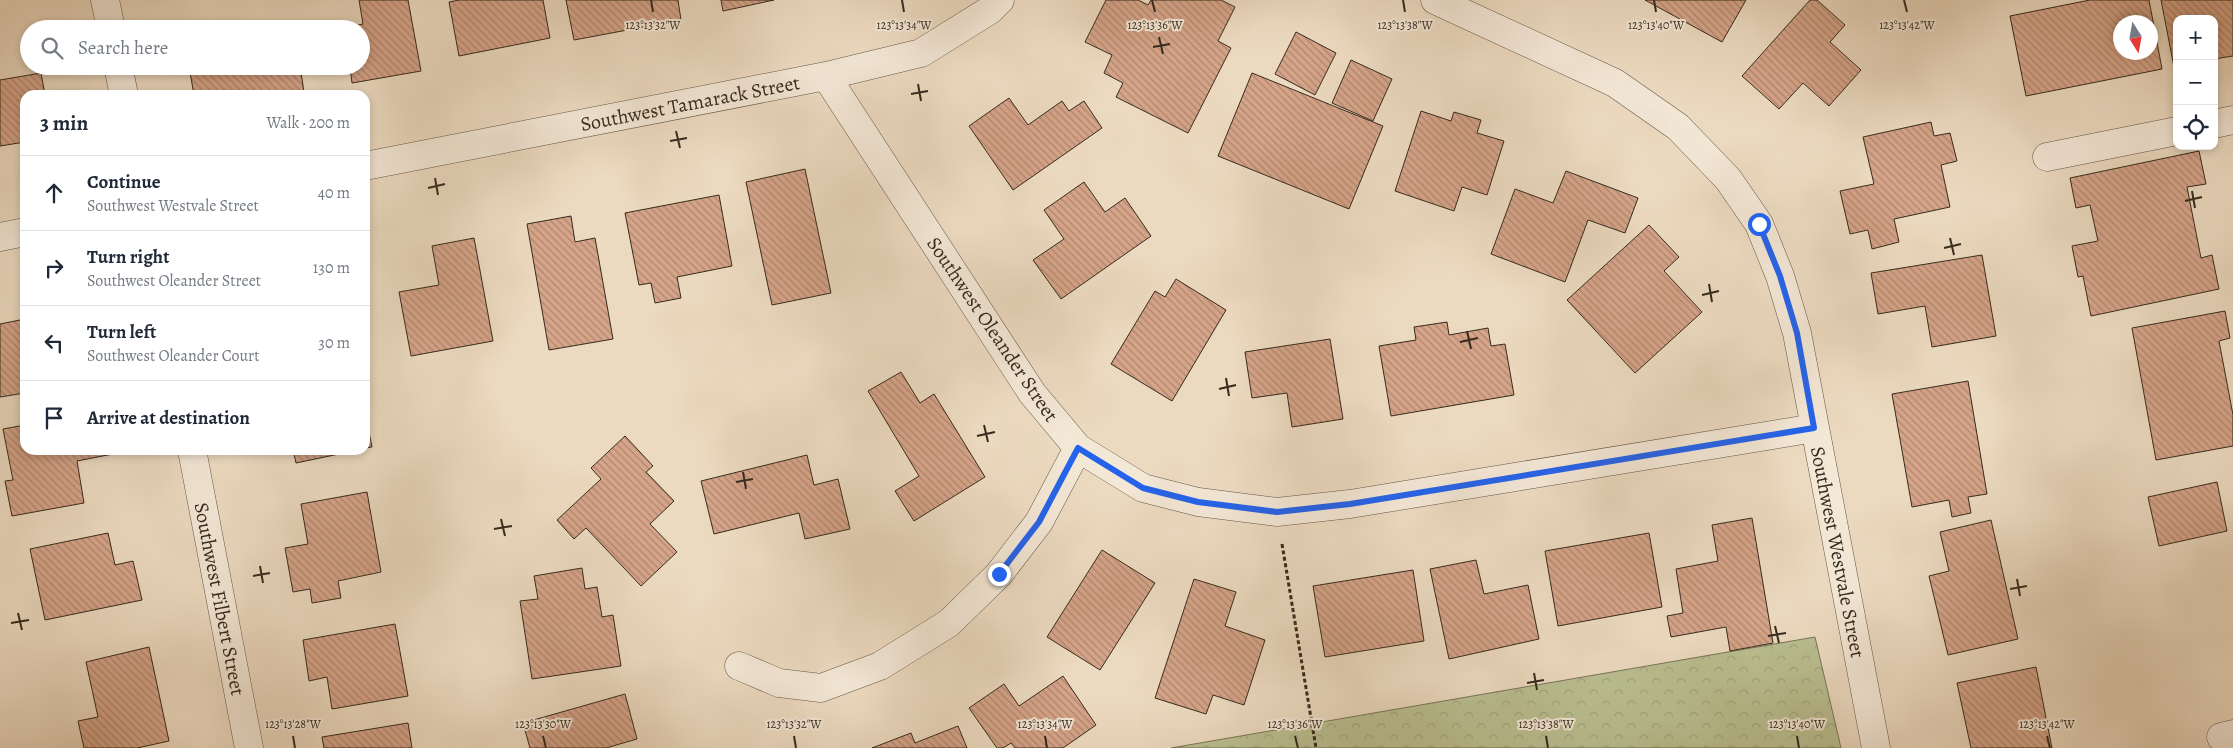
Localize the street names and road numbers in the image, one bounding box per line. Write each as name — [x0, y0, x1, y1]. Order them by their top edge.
street label: Southwest Tamarack Street — [578, 69, 802, 138]
street label: Southwest Oleander Street — [921, 231, 1065, 427]
street label: Southwest Westvale Street — [1804, 444, 1871, 661]
street label: Southwest Filbert Street — [188, 500, 252, 698]

